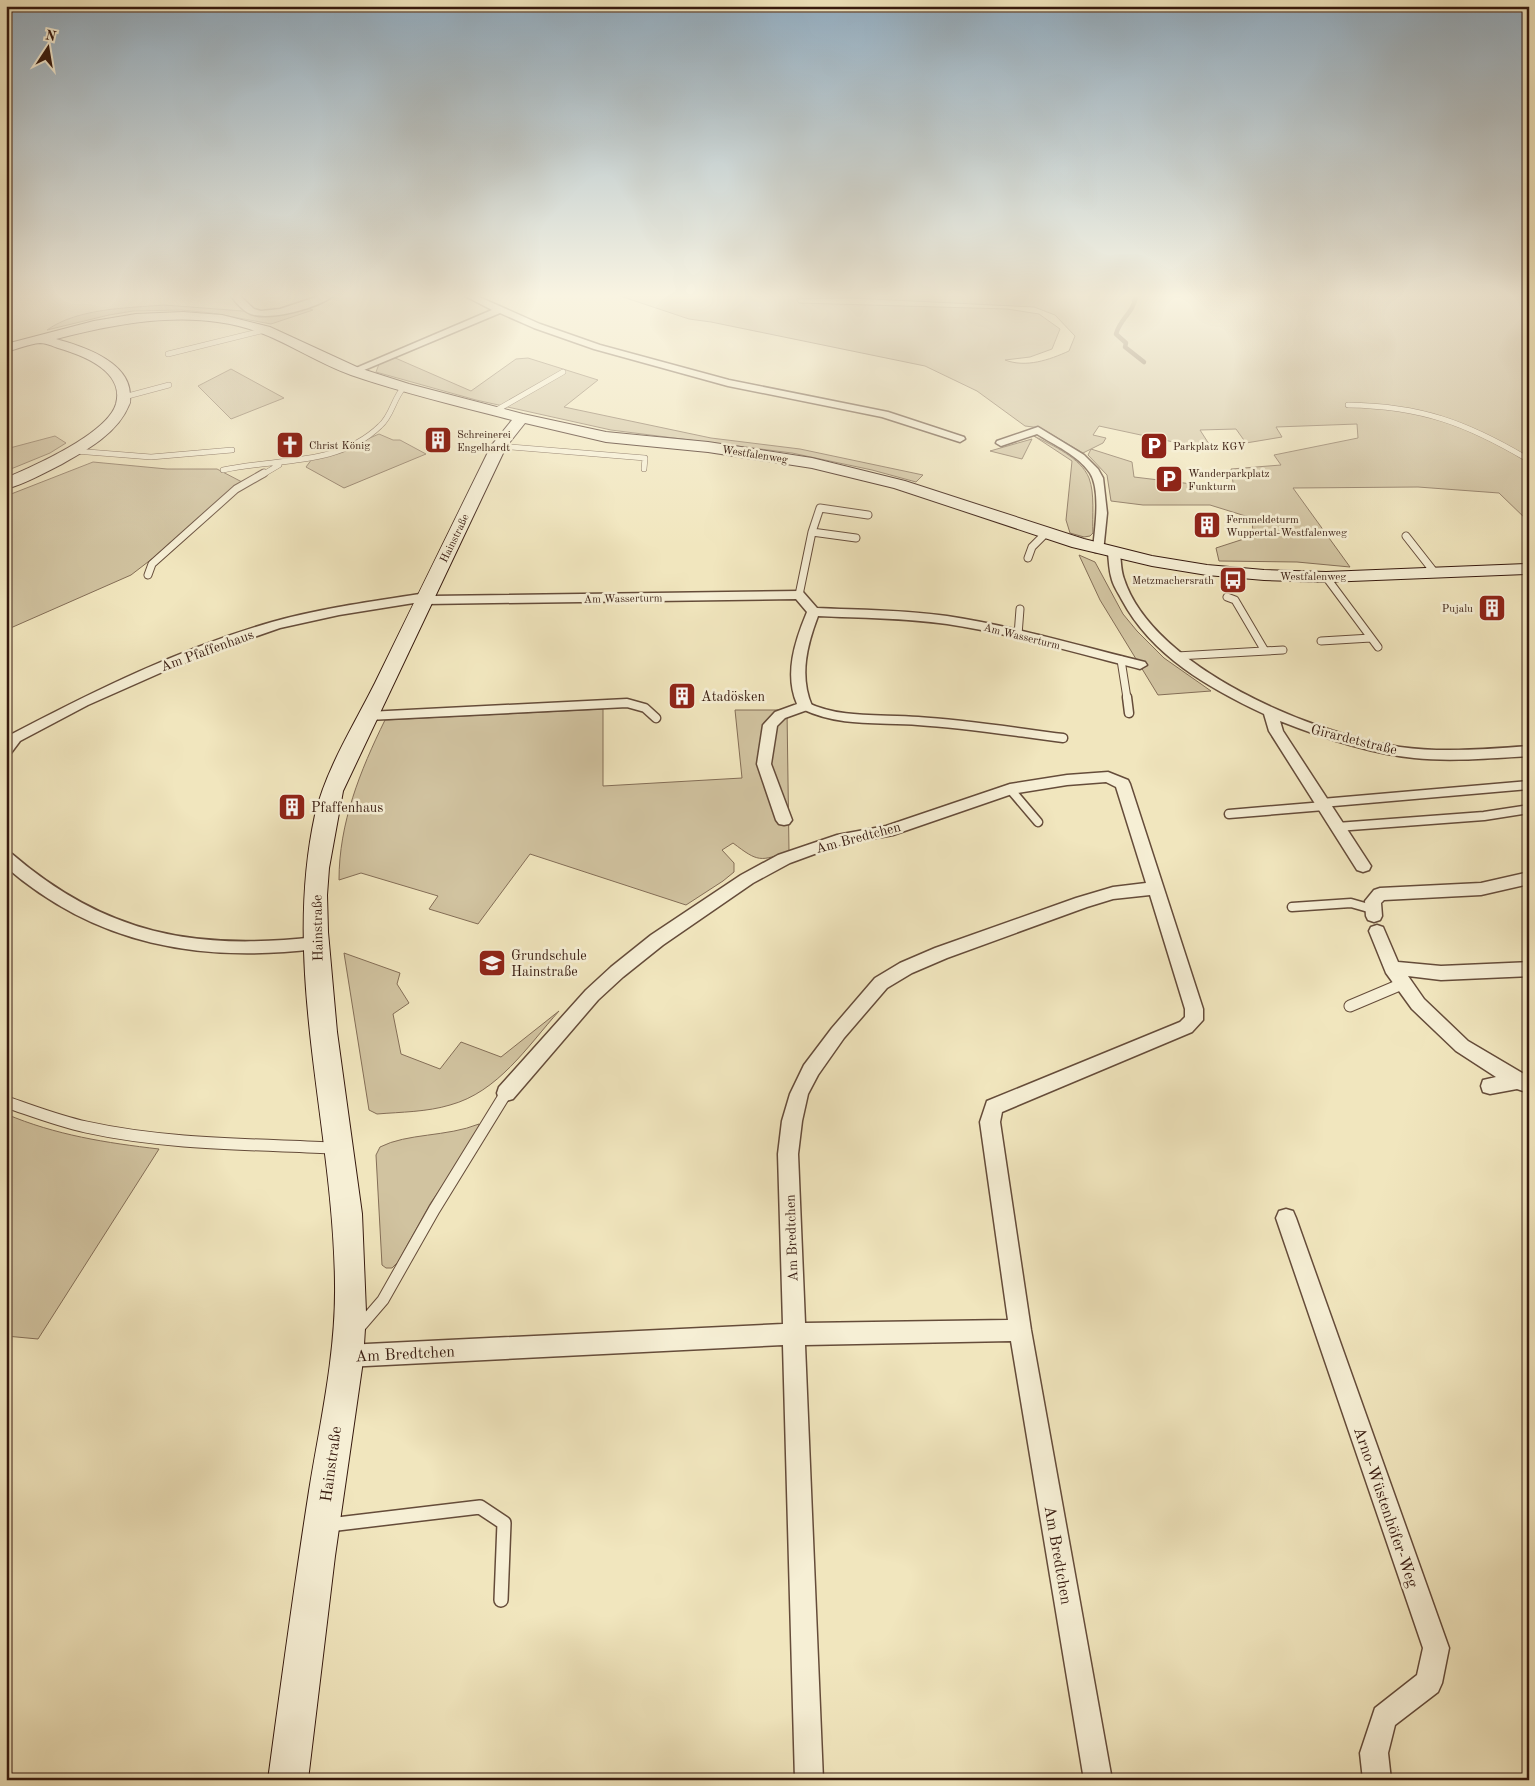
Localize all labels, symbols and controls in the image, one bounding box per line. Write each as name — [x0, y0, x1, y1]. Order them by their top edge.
north arrow — [22, 22, 72, 72]
text: N — [44, 28, 57, 44]
building icon: Schreinerei Engelhardt — [423, 425, 453, 455]
church icon: Christ König — [275, 430, 305, 460]
place label: Schreinerei Engelhardt — [457, 430, 511, 454]
parking icon: Parkplatz KGV — [1139, 431, 1169, 461]
place label: Christ König — [309, 441, 370, 452]
place label: Parkplatz KGV — [1173, 442, 1246, 453]
street label: Westfalenweg — [721, 445, 788, 466]
parking icon: Wanderparkplatz Funkturm — [1154, 464, 1184, 494]
place label: Wanderparkplatz Funkturm — [1188, 469, 1270, 493]
building icon: Fernmeldeturm Wuppertal-Westfalenweg — [1192, 510, 1222, 540]
street label: Hainstraße — [439, 513, 472, 565]
place label: Fernmeldeturm Wuppertal-Westfalenweg — [1226, 515, 1347, 539]
bus stop icon: Metzmachersrath — [1218, 565, 1248, 595]
street label: Westfalenweg — [1280, 572, 1346, 583]
place label: Metzmachersrath — [1132, 576, 1214, 587]
street label: Am Wasserturm — [584, 593, 663, 606]
building icon: Pujalu — [1477, 593, 1507, 623]
place label: Pujalu — [1442, 604, 1473, 615]
street label: Am Wasserturm — [982, 623, 1061, 652]
street label: Am Pfaffenhaus — [159, 628, 256, 674]
building icon: Atadösken — [667, 681, 697, 711]
place label: Atadösken — [701, 690, 766, 704]
street label: Girardetstraße — [1309, 722, 1398, 757]
building icon: Pfaffenhaus — [277, 792, 307, 822]
place label: Pfaffenhaus — [311, 801, 383, 815]
street label: Am Bredtchen — [814, 820, 903, 856]
street label: Hainstraße — [310, 894, 326, 961]
school or university icon: Grundschule Hainstraße — [477, 948, 507, 978]
place label: Grundschule Hainstraße — [511, 949, 587, 979]
street label: Am Bredtchen — [783, 1194, 801, 1282]
street label: Am Bredtchen — [355, 1344, 456, 1366]
street label: Hainstraße — [319, 1425, 345, 1503]
street label: Arno-Wüstenhöfer-Weg — [1350, 1425, 1420, 1590]
street label: Am Bredtchen — [1040, 1505, 1074, 1606]

